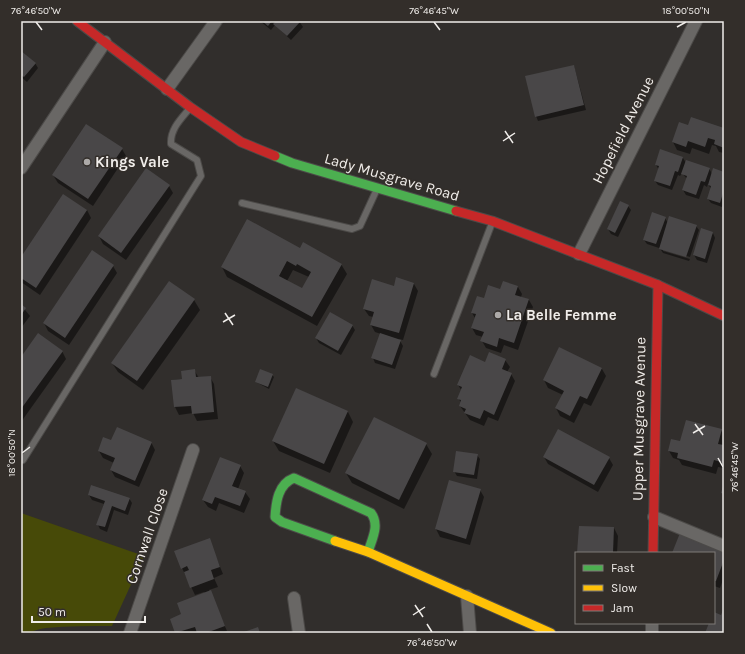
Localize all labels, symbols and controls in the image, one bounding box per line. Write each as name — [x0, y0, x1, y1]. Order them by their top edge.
text: 76°46'50"W — [11, 5, 61, 17]
text: 76°46'45"W — [409, 5, 459, 17]
text: 18°00'50"N — [662, 5, 710, 17]
street label: Hopefield Avenue — [588, 73, 658, 187]
street label: Lady Musgrave Road — [322, 149, 462, 205]
place label: Kings Vale — [95, 153, 169, 171]
marker: Kings Vale — [82, 157, 92, 167]
place label: La Belle Femme — [506, 306, 617, 324]
marker: La Belle Femme — [493, 310, 503, 320]
street label: Upper Musgrave Avenue — [629, 337, 649, 501]
text: 18°00'50"N — [6, 429, 18, 477]
text: 76°46'45"W — [729, 442, 741, 492]
street label: Cornwall Close — [122, 486, 172, 586]
legend — [575, 552, 715, 624]
text: Fast — [611, 561, 635, 575]
text: Slow — [611, 581, 637, 595]
scale bar — [32, 598, 145, 624]
text: Jam — [611, 601, 634, 615]
text: 50 m — [38, 605, 66, 619]
text: 76°46'50"W — [407, 637, 457, 649]

